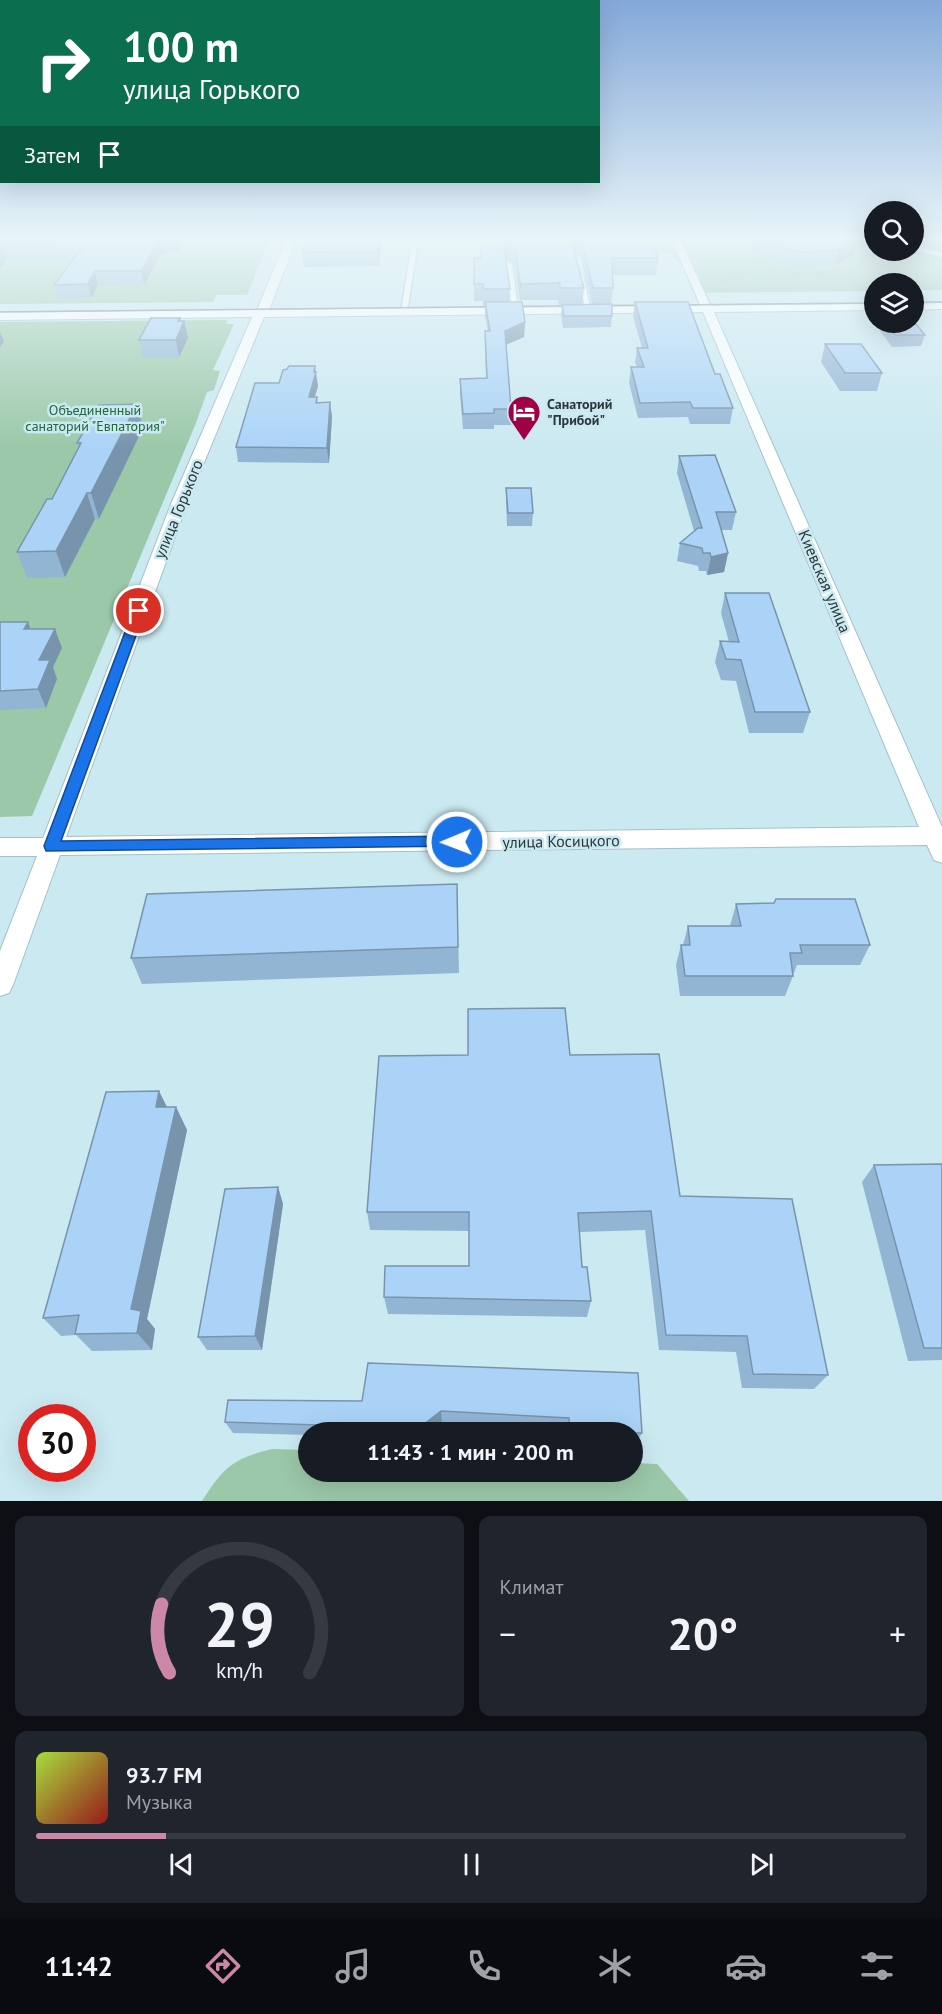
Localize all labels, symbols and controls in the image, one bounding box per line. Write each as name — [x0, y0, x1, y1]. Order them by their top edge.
text: 100 m — [123, 19, 239, 74]
icon: right — [24, 24, 102, 102]
text: улица Горького — [123, 72, 301, 106]
icon: arrive — [93, 138, 126, 171]
text: Затем — [24, 141, 81, 169]
map controls — [864, 201, 924, 333]
button: search — [864, 201, 924, 261]
button: layers — [864, 273, 924, 333]
hotel icon: Санаторий "Прибой" — [506, 394, 542, 441]
place label: Санаторий "Прибой" — [547, 395, 612, 429]
park label: Объединенный санаторий "Евпатория" — [25, 401, 165, 435]
street label: улица Горького — [149, 456, 207, 562]
street label: Киевская улица — [794, 526, 856, 636]
pin — [113, 585, 164, 636]
icon: arrive — [122, 594, 155, 627]
position arrow — [425, 810, 489, 874]
street label: улица Косицкого — [502, 830, 620, 852]
speed limit sign: 30 — [18, 1404, 96, 1482]
text: 11:43 · 1 мин · 200 m — [367, 1438, 574, 1466]
text: Климат — [500, 1574, 563, 1600]
text: 29 — [204, 1583, 275, 1664]
text: 20° — [667, 1604, 738, 1662]
text: − — [500, 1612, 516, 1655]
text: + — [889, 1612, 906, 1655]
text: km/h — [216, 1656, 263, 1684]
text: 93.7 FM — [126, 1761, 202, 1789]
text: Музыка — [126, 1789, 193, 1815]
icon: previous — [165, 1848, 198, 1881]
icon: pause — [455, 1848, 488, 1881]
icon: next — [745, 1848, 778, 1881]
icon: directions — [202, 1945, 244, 1987]
icon: music — [332, 1945, 374, 1987]
icon: phone — [463, 1945, 505, 1987]
icon: climate — [594, 1945, 636, 1987]
icon: car — [725, 1945, 767, 1987]
icon: filters — [856, 1945, 898, 1987]
text: 11:42 — [44, 1949, 113, 1983]

